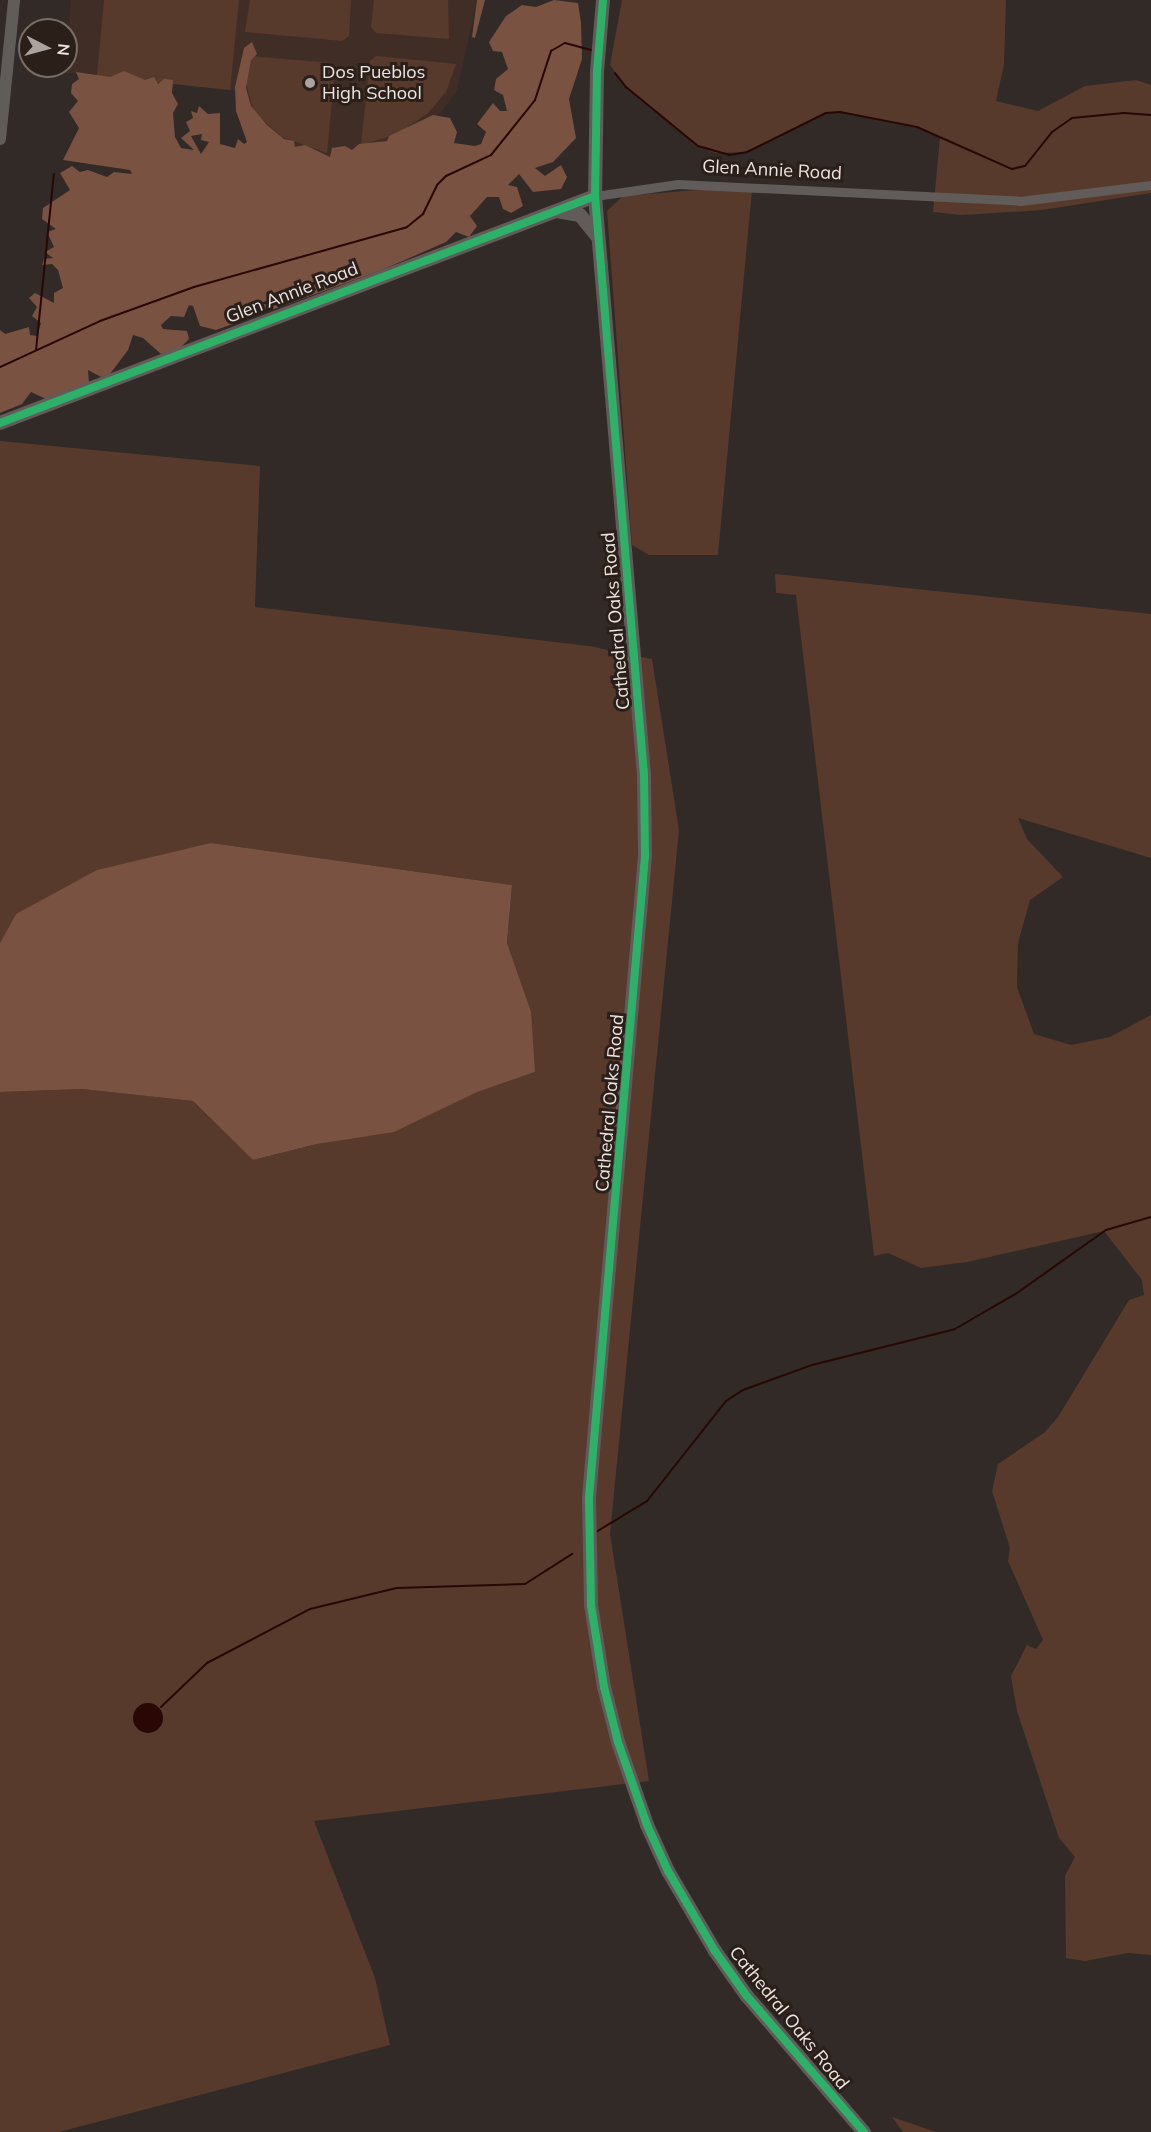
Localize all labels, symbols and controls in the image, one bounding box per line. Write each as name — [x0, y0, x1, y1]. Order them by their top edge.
north arrow — [18, 18, 78, 78]
text: N — [53, 43, 74, 57]
place label: Dos Pueblos High School — [322, 62, 425, 104]
marker: Dos Pueblos High School — [303, 76, 317, 90]
street label: Glen Annie Road — [702, 156, 842, 184]
street label: Glen Annie Road — [223, 258, 361, 328]
street label: Cathedral Oaks Road — [597, 531, 635, 711]
street label: Cathedral Oaks Road — [591, 1013, 629, 1193]
street label: Cathedral Oaks Road — [725, 1942, 853, 2094]

